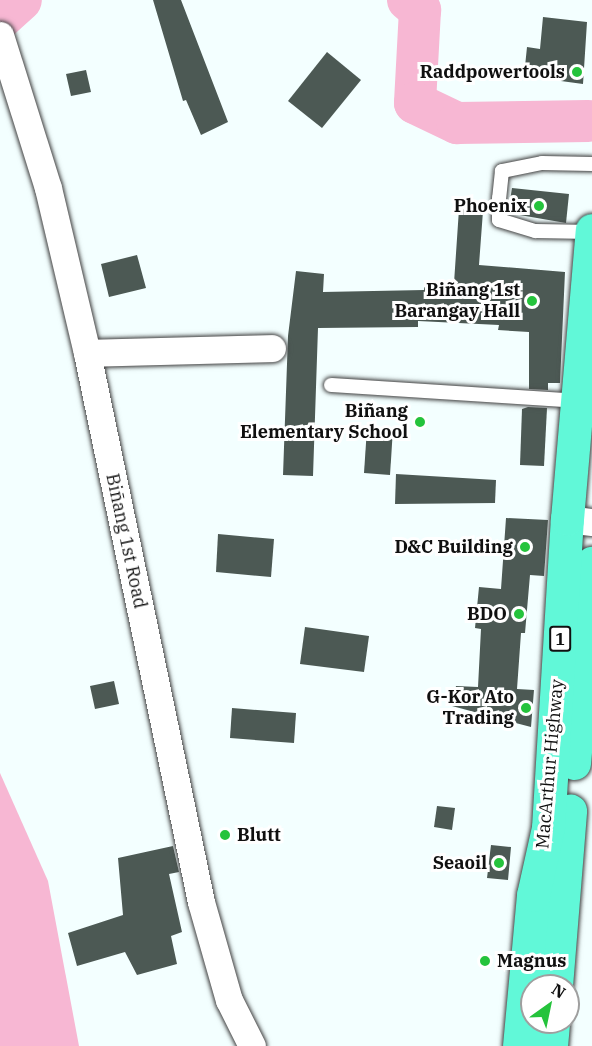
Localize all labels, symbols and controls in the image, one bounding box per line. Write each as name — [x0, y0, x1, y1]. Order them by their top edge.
place label: Raddpowertools — [420, 61, 565, 83]
marker: Raddpowertools — [570, 65, 584, 79]
place label: Phoenix — [454, 195, 527, 217]
marker: Phoenix — [532, 199, 546, 213]
place label: Biñang 1st Barangay Hall — [395, 280, 520, 322]
marker: Biñang 1st Barangay Hall — [525, 294, 539, 308]
place label: Biñang Elementary School — [240, 401, 408, 444]
marker: Biñang Elementary School — [413, 415, 427, 429]
street label: Biñang 1st Road — [101, 472, 151, 610]
place label: D&C Building — [394, 536, 513, 558]
marker: D&C Building — [518, 540, 532, 554]
place label: BDO — [467, 603, 507, 625]
marker: BDO — [512, 607, 526, 621]
road number: 1 — [548, 626, 572, 652]
street label: MacArthur Highway — [532, 678, 568, 850]
place label: G-Kor Ato Trading — [426, 687, 514, 730]
marker: G-Kor Ato Trading — [519, 701, 533, 715]
place label: Blutt — [237, 824, 281, 846]
marker: Blutt — [218, 828, 232, 842]
place label: Seaoil — [433, 852, 487, 874]
marker: Seaoil — [492, 856, 506, 870]
place label: Magnus — [497, 950, 566, 972]
marker: Magnus — [478, 954, 492, 968]
north arrow — [520, 974, 580, 1034]
text: N — [548, 979, 569, 1002]

